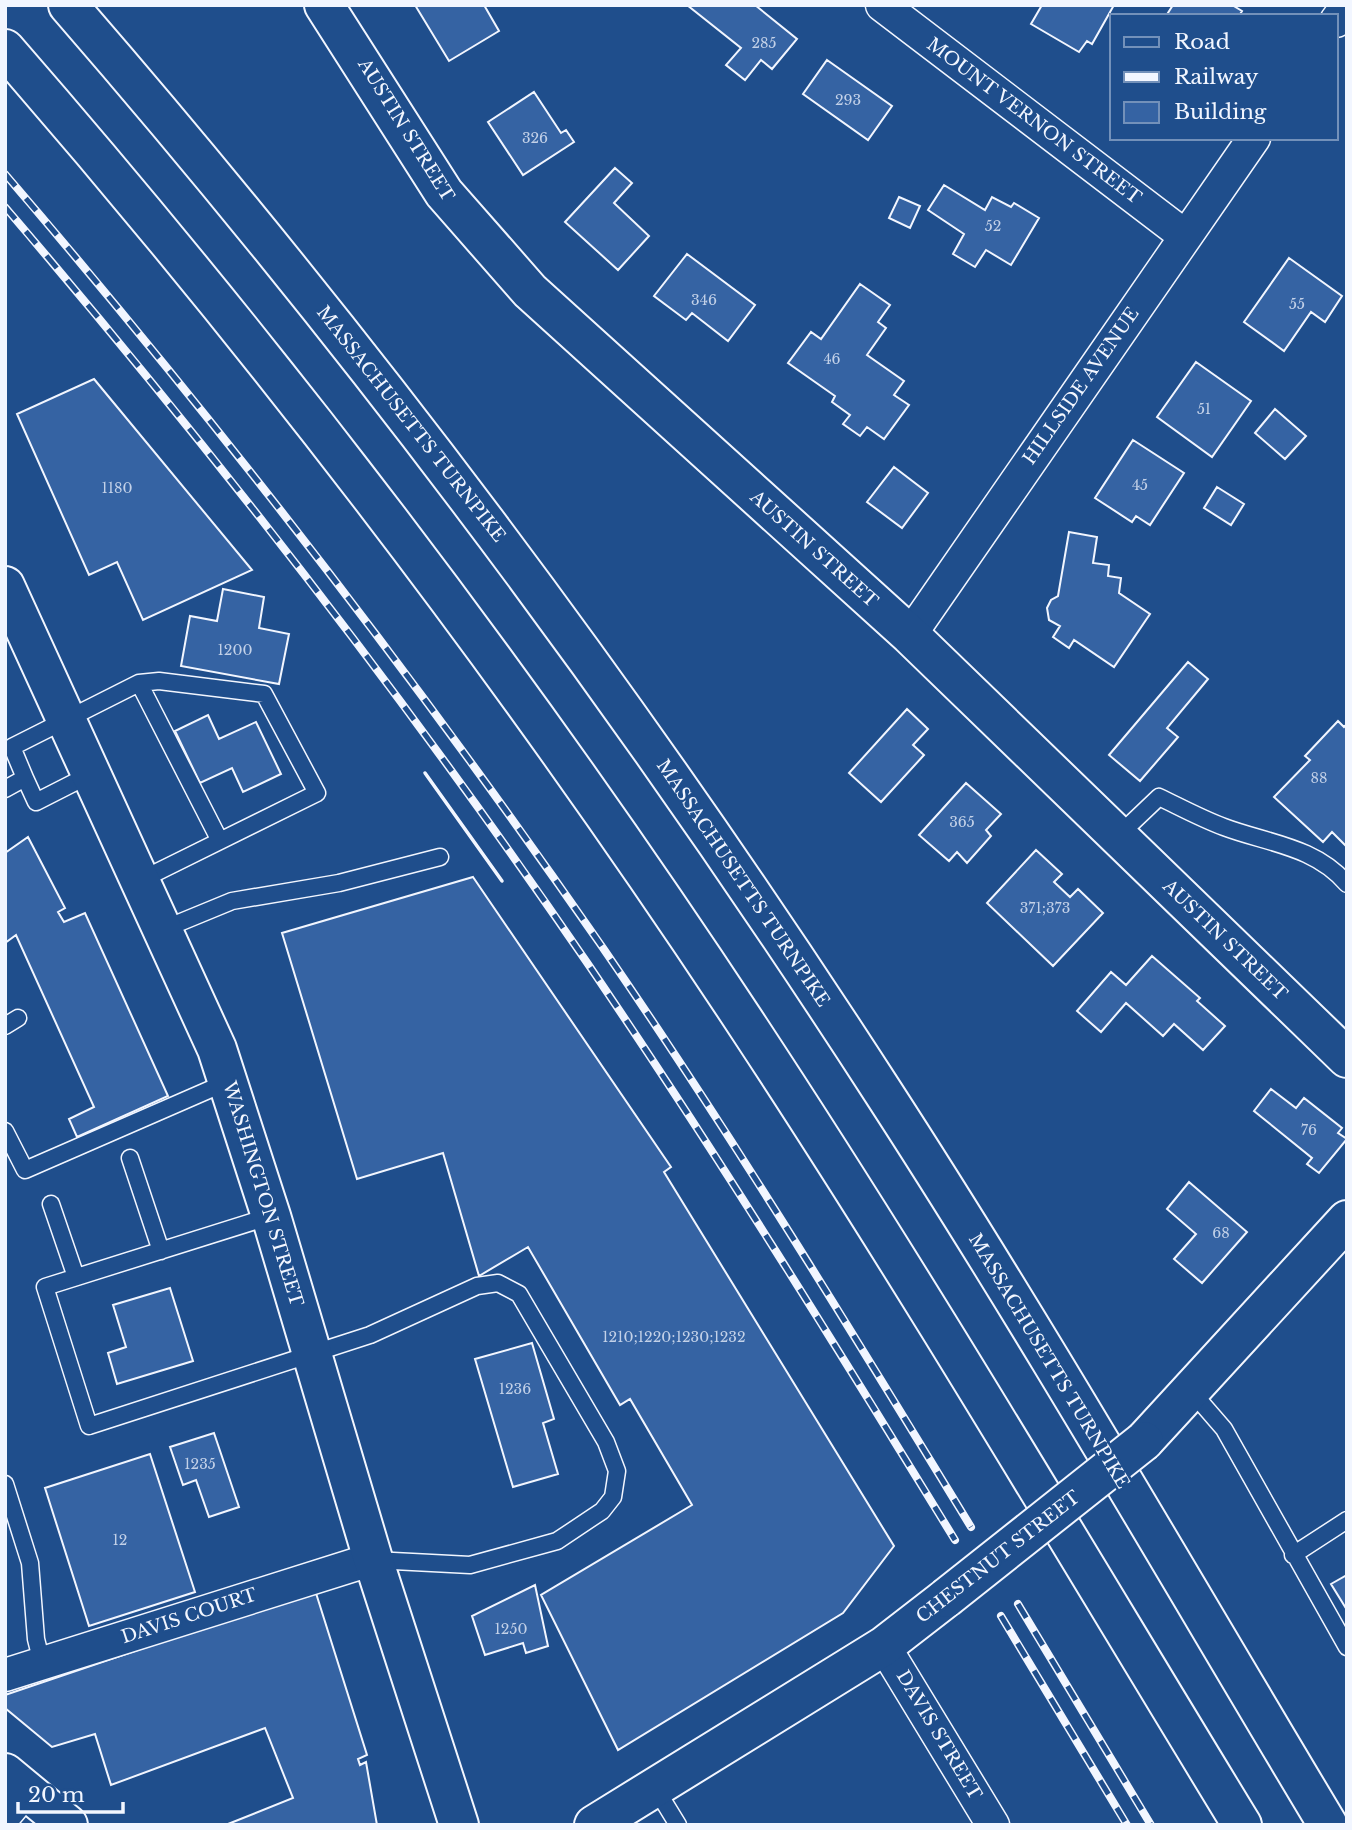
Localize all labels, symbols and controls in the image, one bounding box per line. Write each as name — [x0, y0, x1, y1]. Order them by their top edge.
legend — [1110, 14, 1338, 140]
text: Road — [1174, 29, 1230, 55]
street label: MOUNT VERNON STREET — [923, 33, 1146, 209]
house number: 285 — [751, 34, 777, 52]
street label: AUSTIN STREET — [353, 54, 459, 206]
text: Railway — [1174, 64, 1259, 90]
house number: 293 — [835, 91, 861, 109]
text: Building — [1174, 99, 1267, 125]
house number: 326 — [522, 129, 548, 147]
house number: 52 — [985, 217, 1001, 235]
house number: 346 — [691, 291, 717, 309]
house number: 55 — [1289, 295, 1305, 313]
street label: MASSACHUSETTS TURNPIKE — [312, 302, 510, 546]
street label: HILLSIDE AVENUE — [1018, 303, 1144, 469]
house number: 46 — [823, 350, 841, 368]
house number: 51 — [1197, 400, 1211, 418]
house number: 45 — [1132, 476, 1148, 494]
house number: 1180 — [102, 479, 132, 497]
street label: AUSTIN STREET — [745, 485, 883, 612]
house number: 1200 — [218, 641, 252, 659]
street label: MASSACHUSETTS TURNPIKE — [652, 755, 834, 1011]
house number: 88 — [1311, 769, 1327, 787]
house number: 365 — [949, 813, 975, 831]
street label: AUSTIN STREET — [1158, 874, 1292, 1005]
house number: 371;373 — [1020, 899, 1070, 917]
street label: WASHINGTON STREET — [218, 1078, 308, 1310]
house number: 76 — [1301, 1121, 1317, 1139]
house number: 68 — [1212, 1224, 1230, 1242]
street label: MASSACHUSETTS TURNPIKE — [964, 1230, 1134, 1492]
house number: 1210;1220;1230;1232 — [602, 1328, 746, 1346]
house number: 1236 — [499, 1380, 531, 1398]
house number: 1235 — [184, 1455, 216, 1473]
street label: CHESTNUT STREET — [912, 1486, 1085, 1628]
house number: 12 — [113, 1531, 127, 1549]
street label: DAVIS COURT — [118, 1584, 260, 1648]
house number: 1250 — [495, 1620, 527, 1638]
street label: DAVIS STREET — [892, 1666, 987, 1804]
scale bar — [18, 1770, 122, 1814]
text: 20 m — [28, 1782, 85, 1808]

